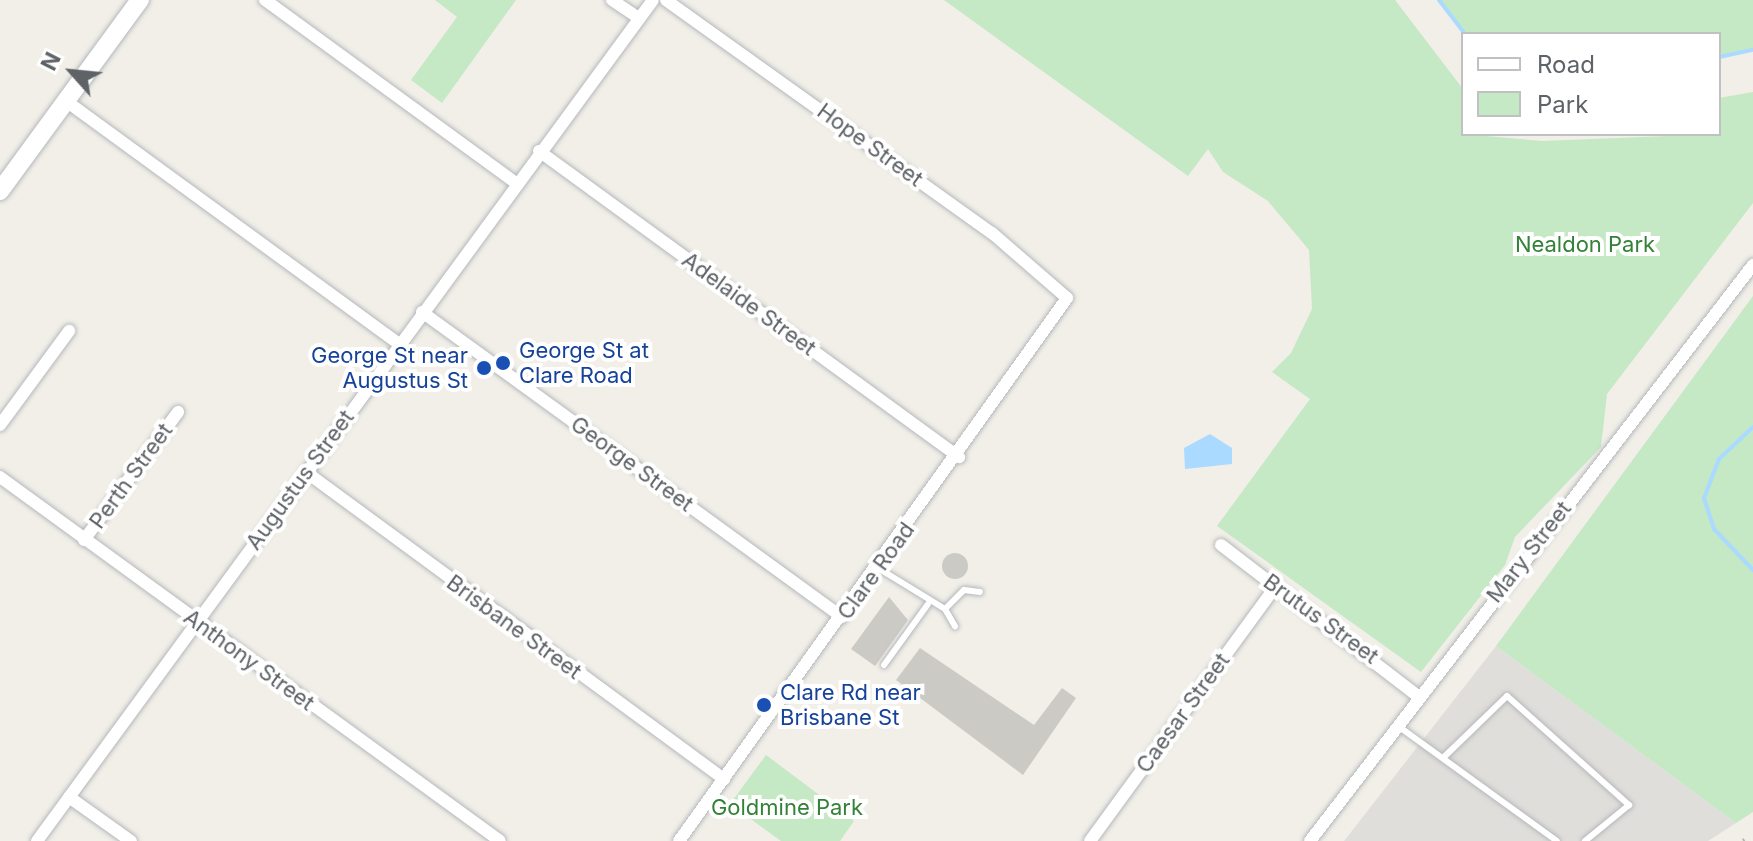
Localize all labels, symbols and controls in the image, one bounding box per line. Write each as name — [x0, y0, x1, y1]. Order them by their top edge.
north arrow — [32, 32, 112, 112]
legend — [1461, 32, 1721, 136]
text: N — [35, 48, 66, 74]
text: Road — [1537, 50, 1595, 79]
text: Park — [1537, 90, 1588, 119]
street label: Hope Street — [812, 98, 928, 192]
park label: Nealdon Park — [1515, 232, 1655, 258]
street label: Adelaide Street — [677, 247, 821, 361]
place label: George St at Clare Road — [519, 337, 649, 388]
place label: George St near Augustus St — [311, 342, 468, 394]
marker: George St at Clare Road — [494, 354, 512, 372]
marker: George St near Augustus St — [475, 359, 493, 377]
street label: Augustus Street — [240, 405, 360, 555]
street label: George Street — [566, 411, 698, 517]
street label: Perth Street — [84, 418, 178, 534]
street label: Mary Street — [1481, 496, 1577, 608]
street label: Clare Road — [832, 517, 920, 625]
street label: Brutus Street — [1258, 568, 1384, 670]
street label: Brisbane Street — [441, 569, 587, 685]
street label: Anthony Street — [179, 604, 319, 716]
street label: Caesar Street — [1131, 648, 1235, 778]
place label: Clare Rd near Brisbane St — [780, 679, 921, 730]
marker: Clare Rd near Brisbane St — [755, 696, 773, 714]
park label: Goldmine Park — [711, 795, 863, 821]

